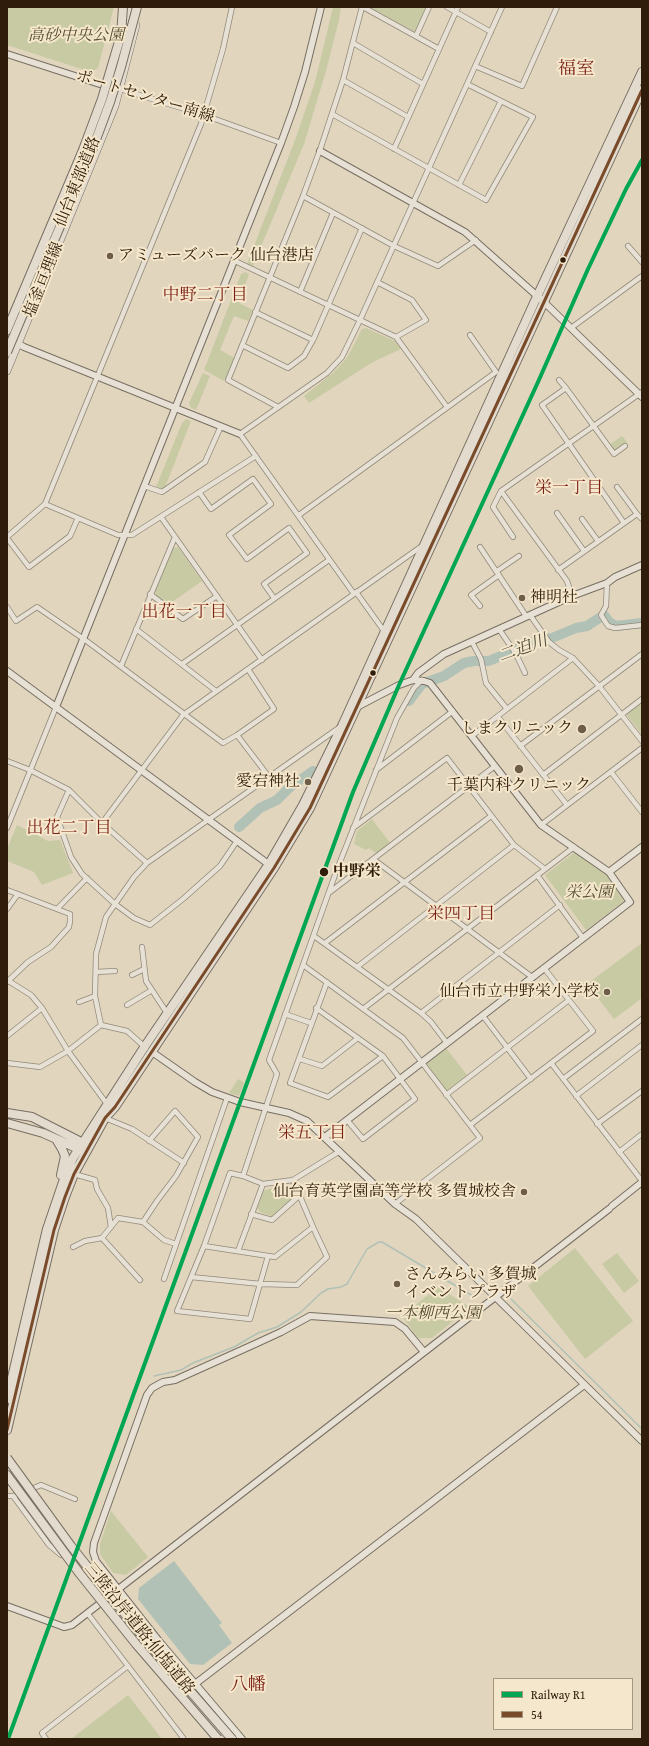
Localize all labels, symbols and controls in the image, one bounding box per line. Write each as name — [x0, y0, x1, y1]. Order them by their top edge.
park label: 高砂中央公園 — [28, 26, 124, 46]
district label: 福室 — [558, 58, 594, 80]
street label: ポートセンター南線 — [73, 67, 217, 127]
street label: 仙台東部道路 — [51, 134, 105, 230]
street label: 塩釜亘理線 — [20, 239, 68, 321]
place label: アミューズパーク 仙台港店 — [118, 246, 314, 266]
marker: アミューズパーク 仙台港店 — [105, 251, 115, 261]
unlabelled marker — [558, 255, 568, 265]
district label: 中野二丁目 — [163, 286, 247, 306]
district label: 栄一丁目 — [535, 479, 603, 499]
place label: 神明社 — [530, 588, 578, 608]
marker: 神明社 — [517, 593, 527, 603]
district label: 出花一丁目 — [142, 603, 226, 623]
water label: 二迫川 — [496, 631, 550, 667]
unlabelled marker — [368, 668, 378, 678]
place label: しまクリニック — [461, 719, 573, 739]
marker: しまクリニック — [576, 723, 588, 735]
marker: 千葉内科クリニック — [513, 763, 525, 775]
place label: 愛宕神社 — [236, 772, 300, 792]
place label: 千葉内科クリニック — [447, 776, 591, 796]
marker: 愛宕神社 — [303, 777, 313, 787]
district label: 出花二丁目 — [27, 819, 111, 839]
place label: 中野栄 — [333, 862, 381, 882]
marker: 中野栄 — [318, 866, 330, 878]
park label: 栄公園 — [565, 883, 613, 903]
district label: 栄四丁目 — [427, 905, 495, 925]
place label: 仙台市立中野栄小学校 — [439, 982, 599, 1002]
marker: 仙台市立中野栄小学校 — [602, 987, 612, 997]
district label: 栄五丁目 — [278, 1124, 346, 1144]
place label: 仙台育英学園高等学校 多賀城校舎 — [272, 1182, 516, 1202]
marker: 仙台育英学園高等学校 多賀城校舎 — [519, 1187, 529, 1197]
place label: さんみらい 多賀城 イベントプラザ — [405, 1265, 537, 1303]
marker: さんみらい 多賀城 イベントプラザ — [392, 1279, 402, 1289]
park label: 一本柳西公園 — [385, 1304, 481, 1324]
street label: 三陸沿岸道路;仙塩道路 — [80, 1559, 198, 1699]
district label: 八幡 — [230, 1674, 266, 1696]
legend — [493, 1678, 633, 1730]
text: Railway R1 — [531, 1686, 586, 1703]
text: 54 — [531, 1706, 543, 1723]

